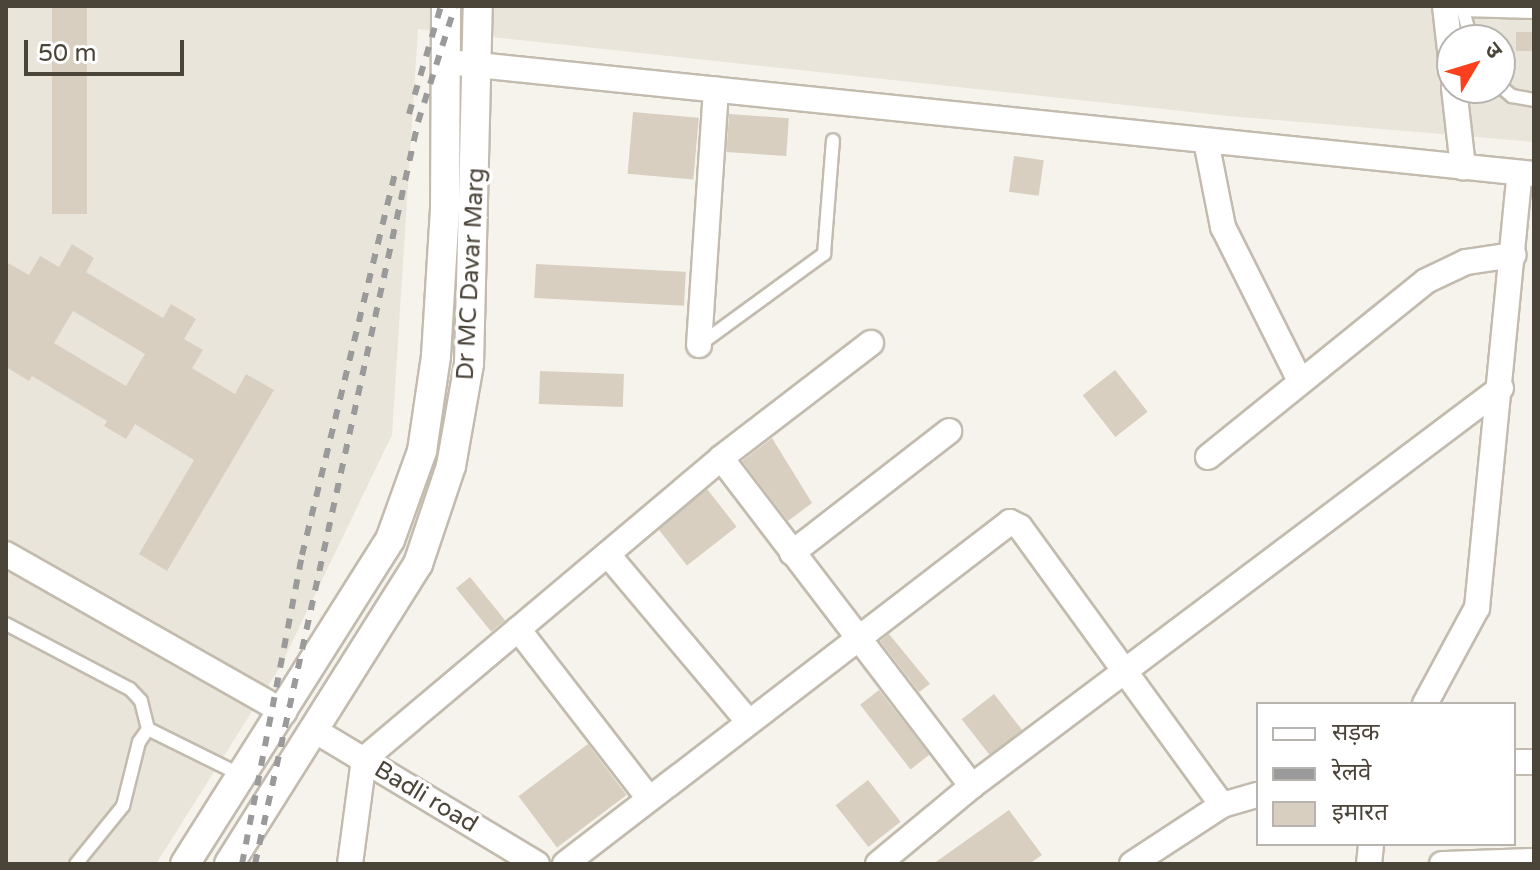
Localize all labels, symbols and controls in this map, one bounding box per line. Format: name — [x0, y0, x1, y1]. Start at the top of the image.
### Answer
scale bar — [28, 24, 188, 74]
north arrow — [1436, 24, 1516, 104]
text: उ — [1479, 37, 1508, 64]
text: 50 m — [38, 39, 96, 68]
street label: Dr MC Davar Marg — [451, 167, 491, 381]
legend — [1256, 702, 1516, 846]
text: सड़क — [1332, 718, 1380, 747]
street label: Badli road — [369, 755, 483, 839]
text: रेलवे — [1332, 758, 1371, 787]
text: इमारत — [1332, 798, 1388, 827]

